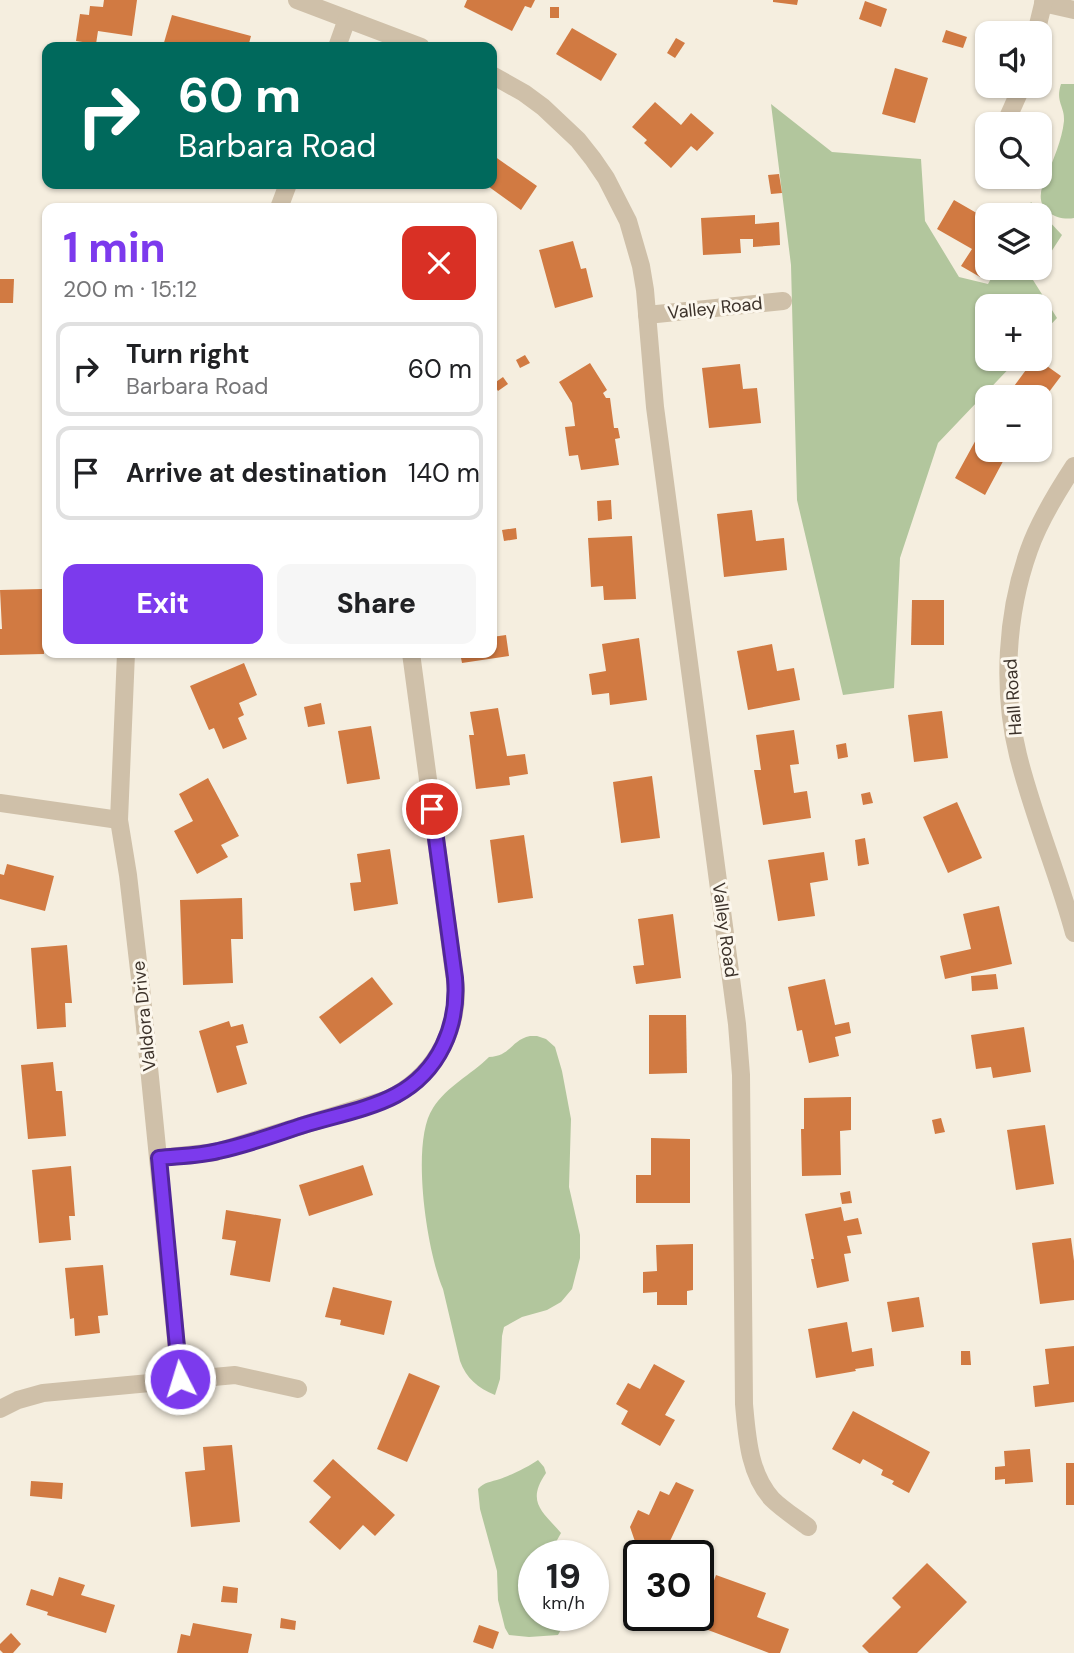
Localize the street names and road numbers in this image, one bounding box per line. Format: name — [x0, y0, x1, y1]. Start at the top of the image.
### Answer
street label: Valley Road — [666, 291, 764, 325]
street label: Hall Road — [998, 658, 1028, 736]
street label: Valley Road — [706, 881, 744, 979]
street label: Valdora Drive — [126, 960, 162, 1072]

